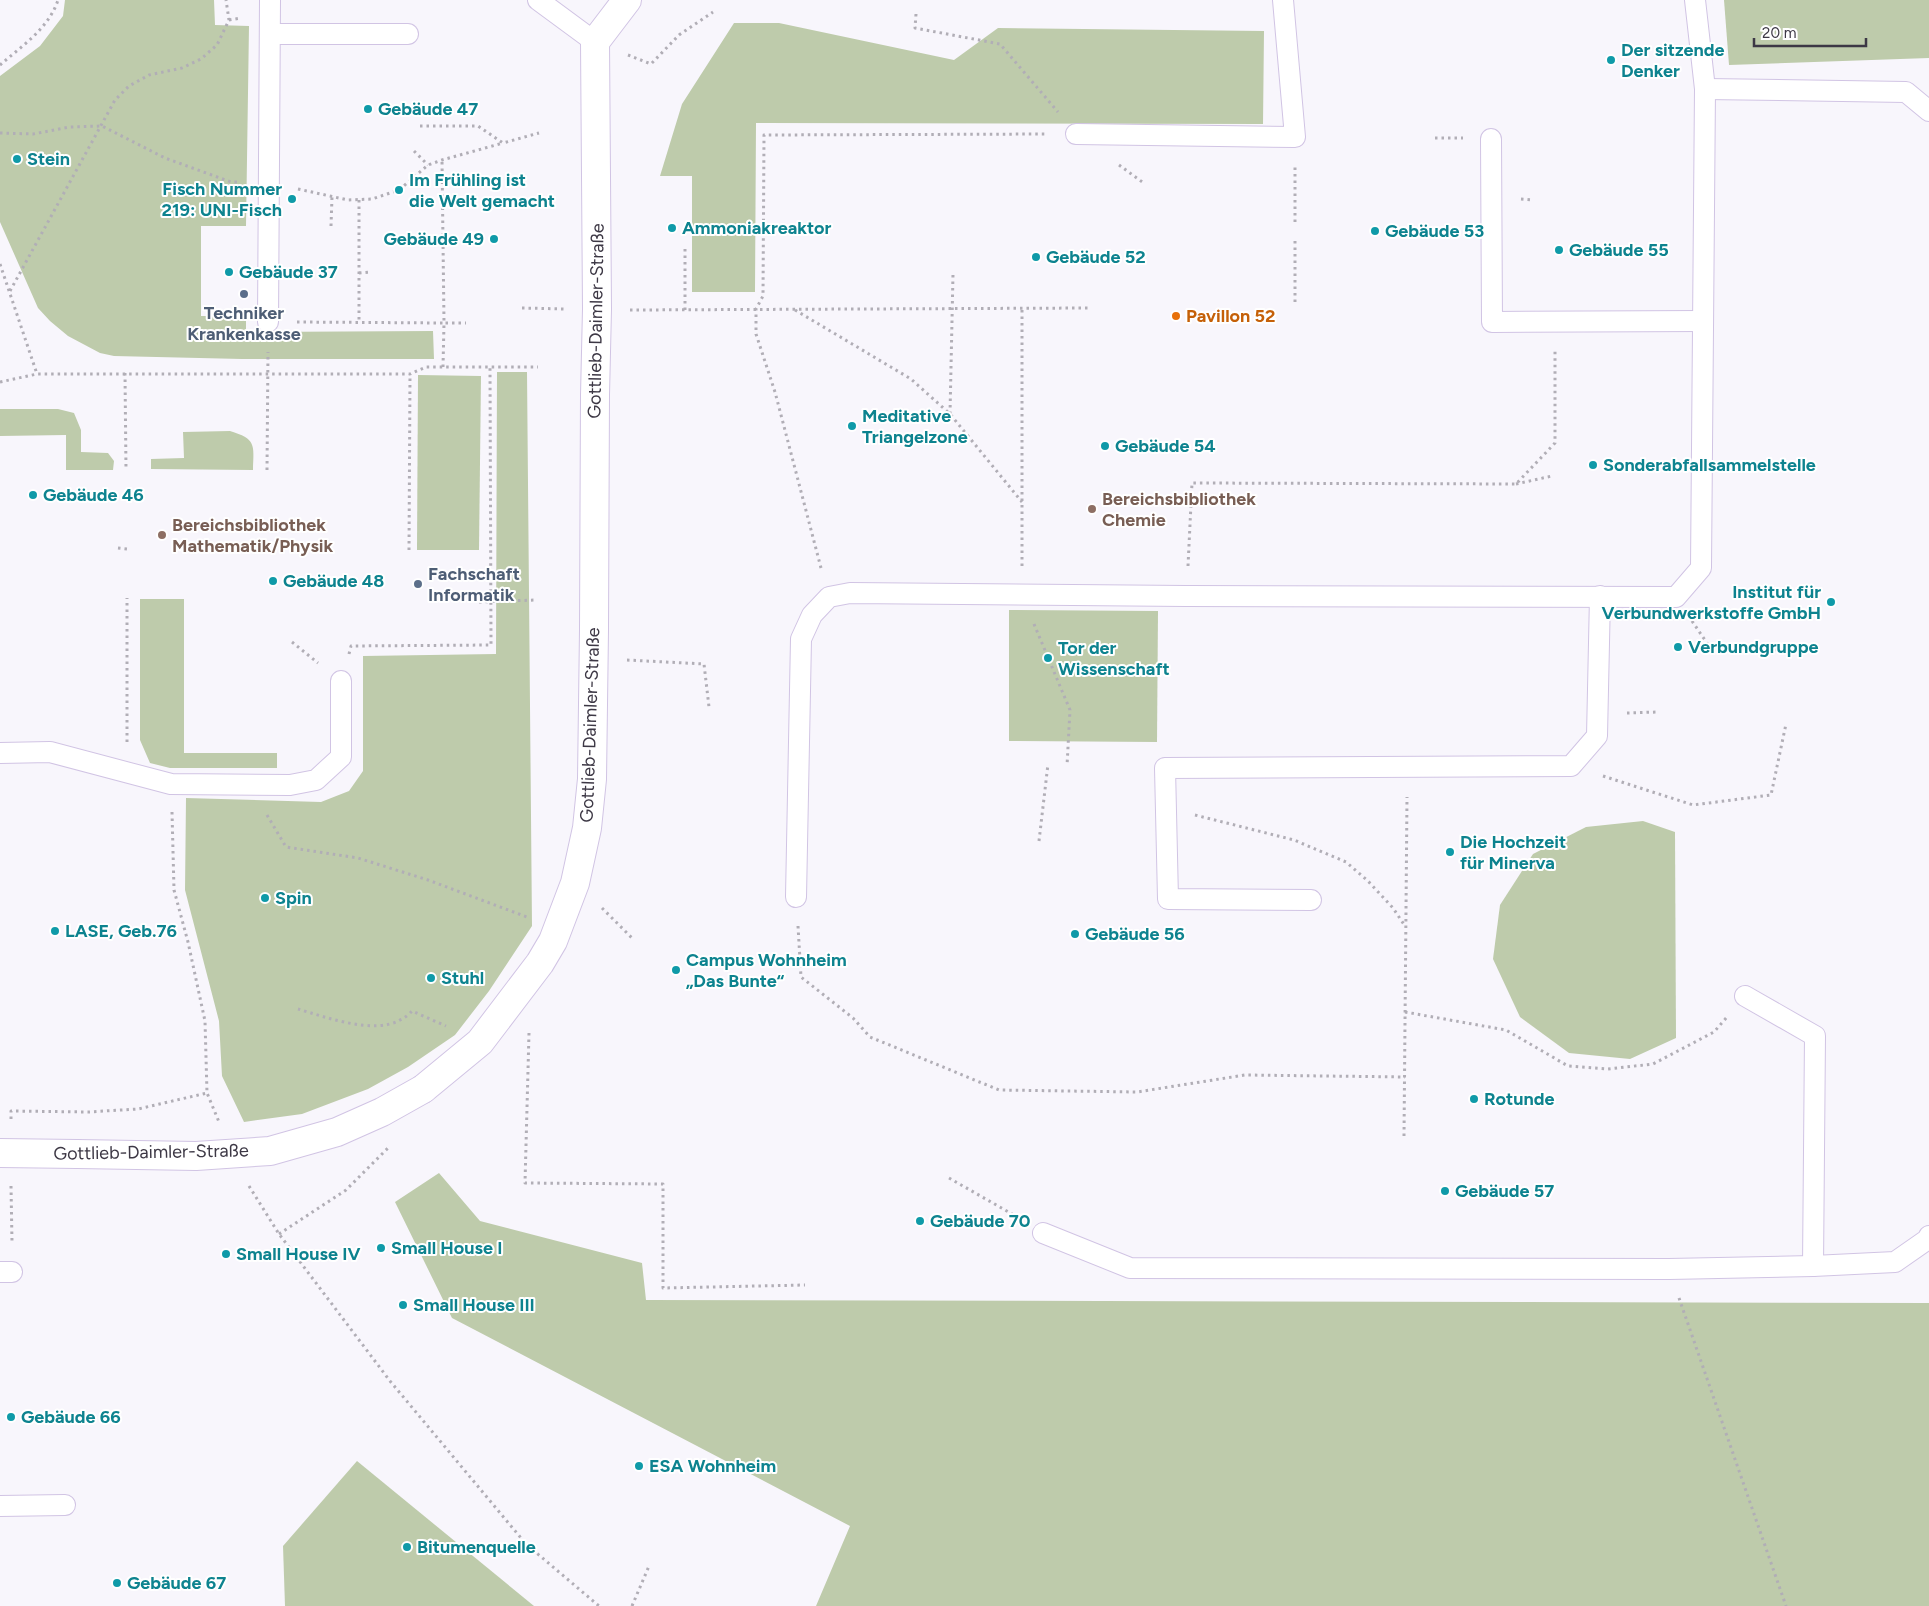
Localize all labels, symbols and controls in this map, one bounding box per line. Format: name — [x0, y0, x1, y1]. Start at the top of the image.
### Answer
scale bar — [1754, 15, 1866, 47]
text: 20 m — [1762, 24, 1796, 42]
place label: Der sitzende Denker — [1621, 39, 1725, 82]
marker: Der sitzende Denker — [1605, 54, 1617, 66]
place label: Gebäude 47 — [378, 98, 478, 120]
marker: Gebäude 47 — [362, 103, 374, 115]
place label: Stein — [27, 148, 70, 170]
marker: Stein — [11, 153, 23, 165]
place label: Im Frühling ist die Welt gemacht — [409, 169, 555, 212]
place label: Fisch Nummer 219: UNI-Fisch — [162, 178, 282, 221]
marker: Im Frühling ist die Welt gemacht — [393, 184, 405, 196]
marker: Fisch Nummer 219: UNI-Fisch — [286, 193, 298, 205]
place label: Ammoniakreaktor — [682, 217, 832, 239]
place label: Gebäude 53 — [1385, 220, 1484, 242]
marker: Ammoniakreaktor — [666, 222, 678, 234]
street label: Gottlieb-Daimler-Straße — [583, 223, 609, 419]
marker: Gebäude 53 — [1369, 225, 1381, 237]
place label: Gebäude 49 — [383, 228, 484, 250]
marker: Gebäude 49 — [488, 233, 500, 245]
place label: Gebäude 55 — [1569, 239, 1669, 261]
marker: Gebäude 55 — [1553, 244, 1565, 256]
place label: Gebäude 52 — [1046, 246, 1146, 268]
marker: Gebäude 52 — [1030, 251, 1042, 263]
place label: Gebäude 37 — [239, 261, 338, 283]
marker: Gebäude 37 — [223, 266, 235, 278]
marker: Techniker Krankenkasse — [238, 288, 250, 300]
place label: Techniker Krankenkasse — [187, 302, 301, 345]
place label: Pavillon 52 — [1186, 305, 1275, 327]
marker: Pavillon 52 — [1170, 310, 1182, 322]
place label: Meditative Triangelzone — [862, 405, 968, 448]
marker: Meditative Triangelzone — [846, 420, 858, 432]
place label: Gebäude 54 — [1115, 435, 1216, 457]
marker: Gebäude 54 — [1099, 440, 1111, 452]
place label: Sonderabfallsammelstelle — [1603, 454, 1816, 476]
marker: Sonderabfallsammelstelle — [1587, 459, 1599, 471]
place label: Gebäude 46 — [43, 484, 144, 506]
place label: Bereichsbibliothek Chemie — [1102, 488, 1256, 531]
marker: Gebäude 46 — [27, 489, 39, 501]
marker: Bereichsbibliothek Chemie — [1086, 503, 1098, 515]
place label: Bereichsbibliothek Mathematik/Physik — [172, 514, 334, 557]
marker: Bereichsbibliothek Mathematik/Physik — [156, 529, 168, 541]
place label: Fachschaft Informatik — [428, 563, 520, 606]
place label: Gebäude 48 — [283, 570, 384, 592]
marker: Gebäude 48 — [267, 575, 279, 587]
marker: Fachschaft Informatik — [412, 578, 424, 590]
place label: Institut für Verbundwerkstoffe GmbH — [1601, 581, 1821, 624]
marker: Institut für Verbundwerkstoffe GmbH — [1825, 596, 1837, 608]
street label: Gottlieb-Daimler-Straße — [576, 627, 604, 823]
place label: Verbundgruppe — [1688, 636, 1818, 658]
place label: Tor der Wissenschaft — [1058, 637, 1170, 680]
marker: Verbundgruppe — [1672, 641, 1684, 653]
marker: Tor der Wissenschaft — [1042, 652, 1054, 664]
place label: Die Hochzeit für Minerva — [1460, 831, 1566, 874]
marker: Die Hochzeit für Minerva — [1444, 846, 1456, 858]
place label: Spin — [275, 887, 312, 909]
marker: Spin — [259, 892, 271, 904]
place label: LASE, Geb.76 — [65, 920, 177, 942]
place label: Gebäude 56 — [1085, 923, 1185, 945]
marker: LASE, Geb.76 — [49, 925, 61, 937]
marker: Gebäude 56 — [1069, 928, 1081, 940]
place label: Campus Wohnheim „Das Bunte“ — [686, 949, 847, 992]
marker: Campus Wohnheim „Das Bunte“ — [670, 964, 682, 976]
place label: Stuhl — [441, 967, 484, 989]
marker: Stuhl — [425, 972, 437, 984]
place label: Rotunde — [1484, 1088, 1554, 1110]
marker: Rotunde — [1468, 1093, 1480, 1105]
street label: Gottlieb-Daimler-Straße — [53, 1139, 249, 1165]
place label: Gebäude 57 — [1455, 1180, 1554, 1202]
marker: Gebäude 57 — [1439, 1185, 1451, 1197]
place label: Gebäude 70 — [930, 1210, 1031, 1232]
marker: Gebäude 70 — [914, 1215, 926, 1227]
place label: Small House I — [391, 1237, 502, 1259]
marker: Small House I — [375, 1242, 387, 1254]
place label: Small House IV — [236, 1243, 360, 1265]
marker: Small House IV — [220, 1248, 232, 1260]
place label: Small House III — [413, 1294, 535, 1316]
marker: Small House III — [397, 1299, 409, 1311]
place label: Gebäude 66 — [21, 1406, 121, 1428]
marker: Gebäude 66 — [5, 1411, 17, 1423]
place label: ESA Wohnheim — [649, 1455, 776, 1477]
marker: ESA Wohnheim — [633, 1460, 645, 1472]
place label: Bitumenquelle — [417, 1536, 536, 1558]
marker: Bitumenquelle — [401, 1541, 413, 1553]
place label: Gebäude 67 — [127, 1572, 226, 1594]
marker: Gebäude 67 — [111, 1577, 123, 1589]

